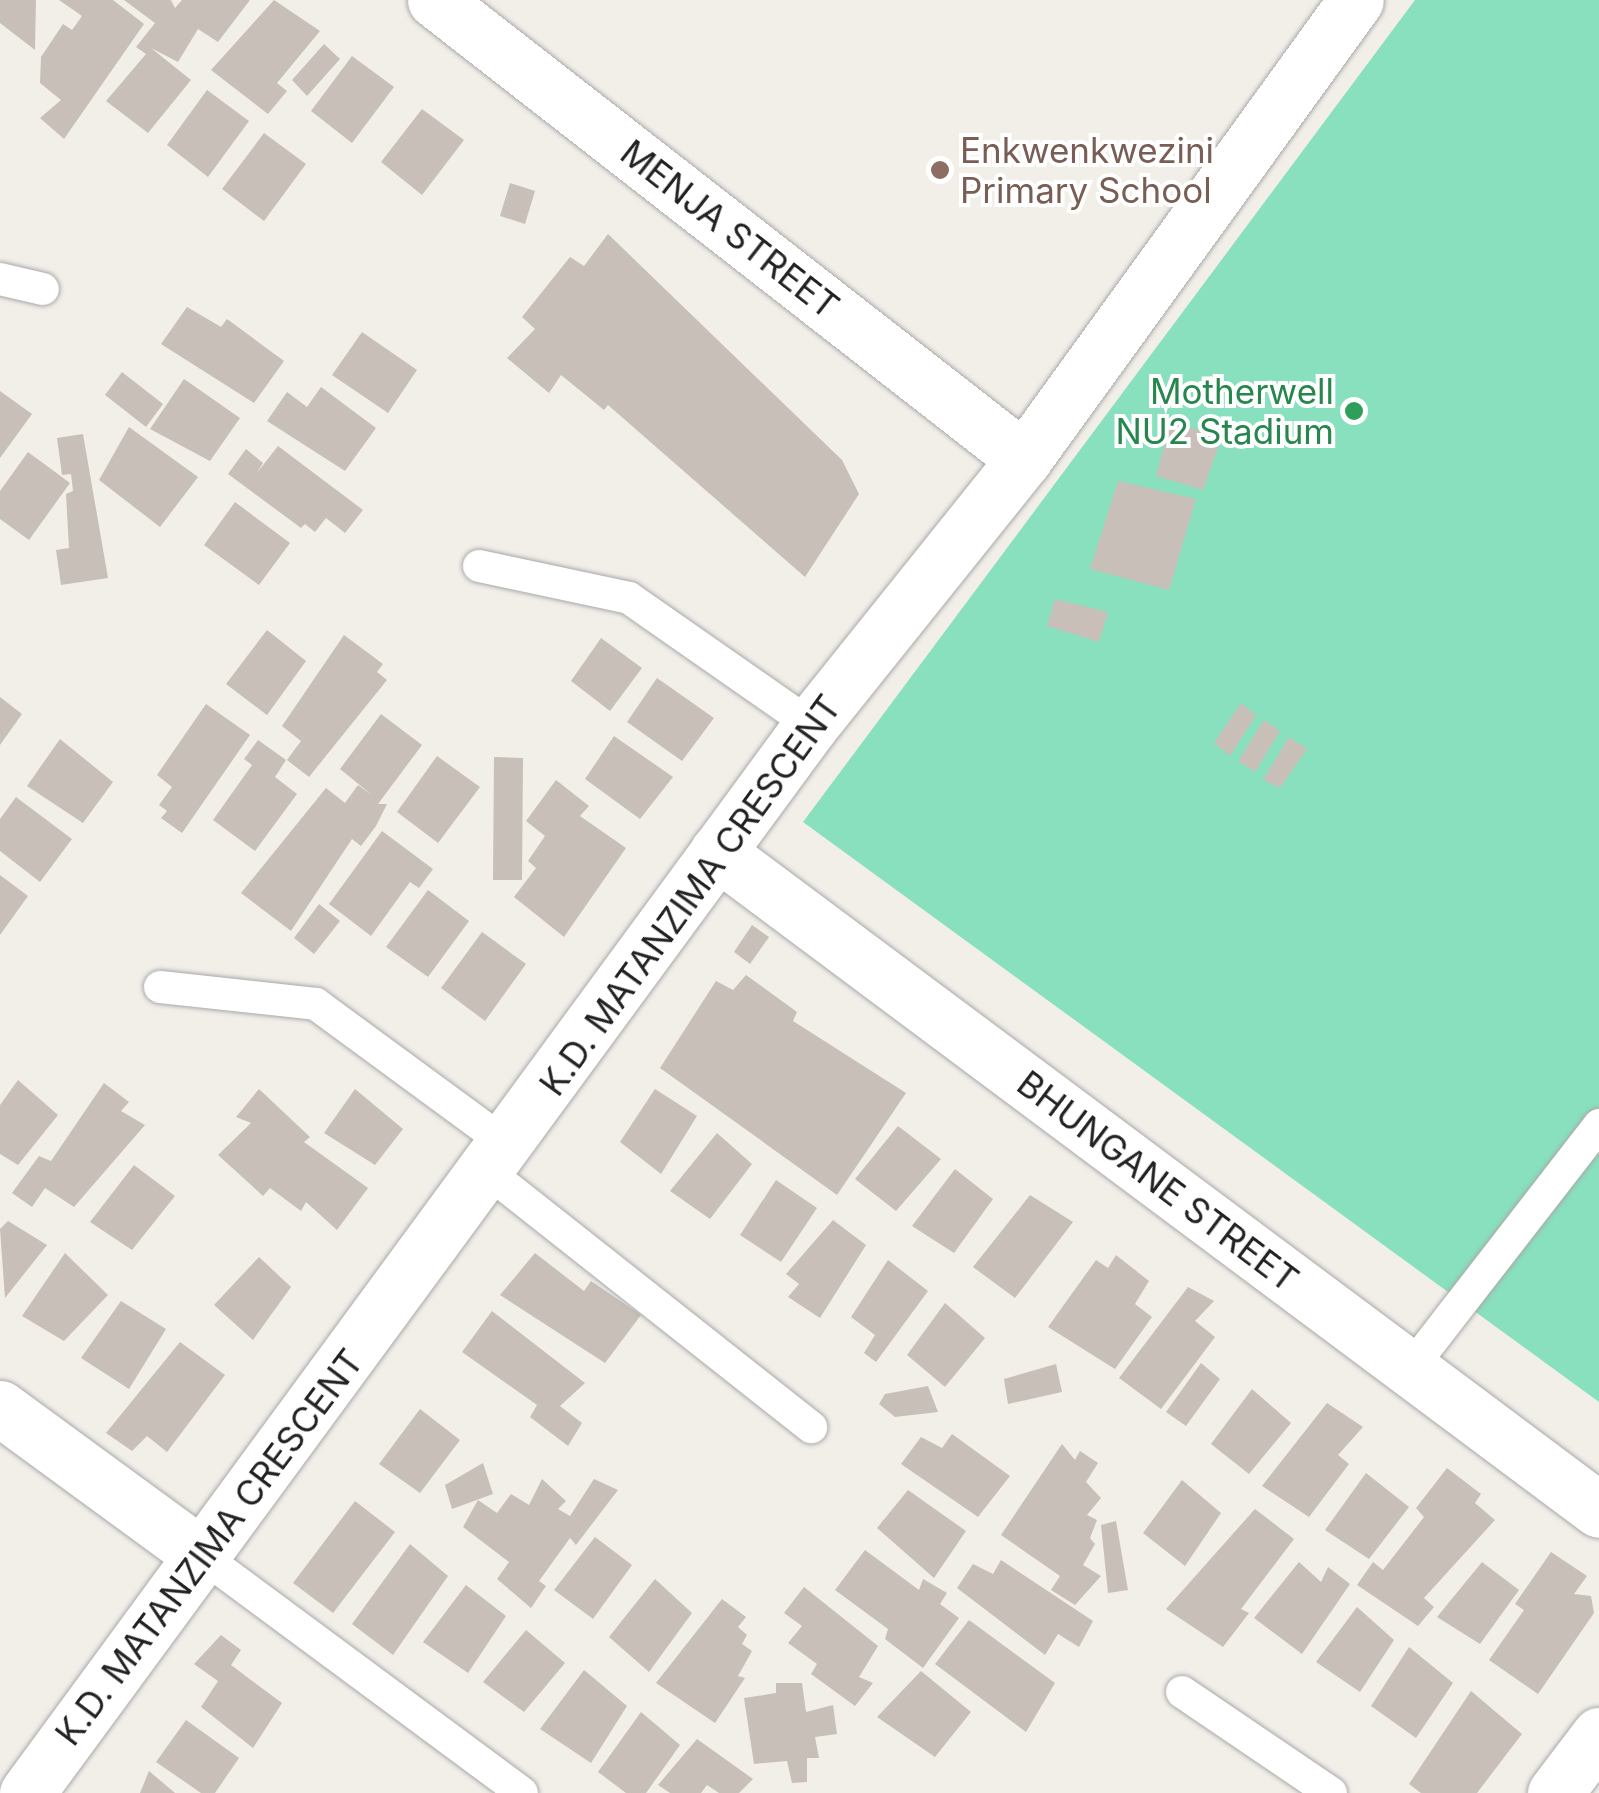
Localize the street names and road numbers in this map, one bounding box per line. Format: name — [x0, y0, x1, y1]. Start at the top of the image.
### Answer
street label: MENJA STREET — [613, 131, 847, 327]
street label: K.D. MATANZIMA CRESCENT — [531, 687, 849, 1103]
street label: BHUNGANE STREET — [1009, 1062, 1307, 1300]
street label: K.D. MATANZIMA CRESCENT — [46, 1341, 372, 1753]

